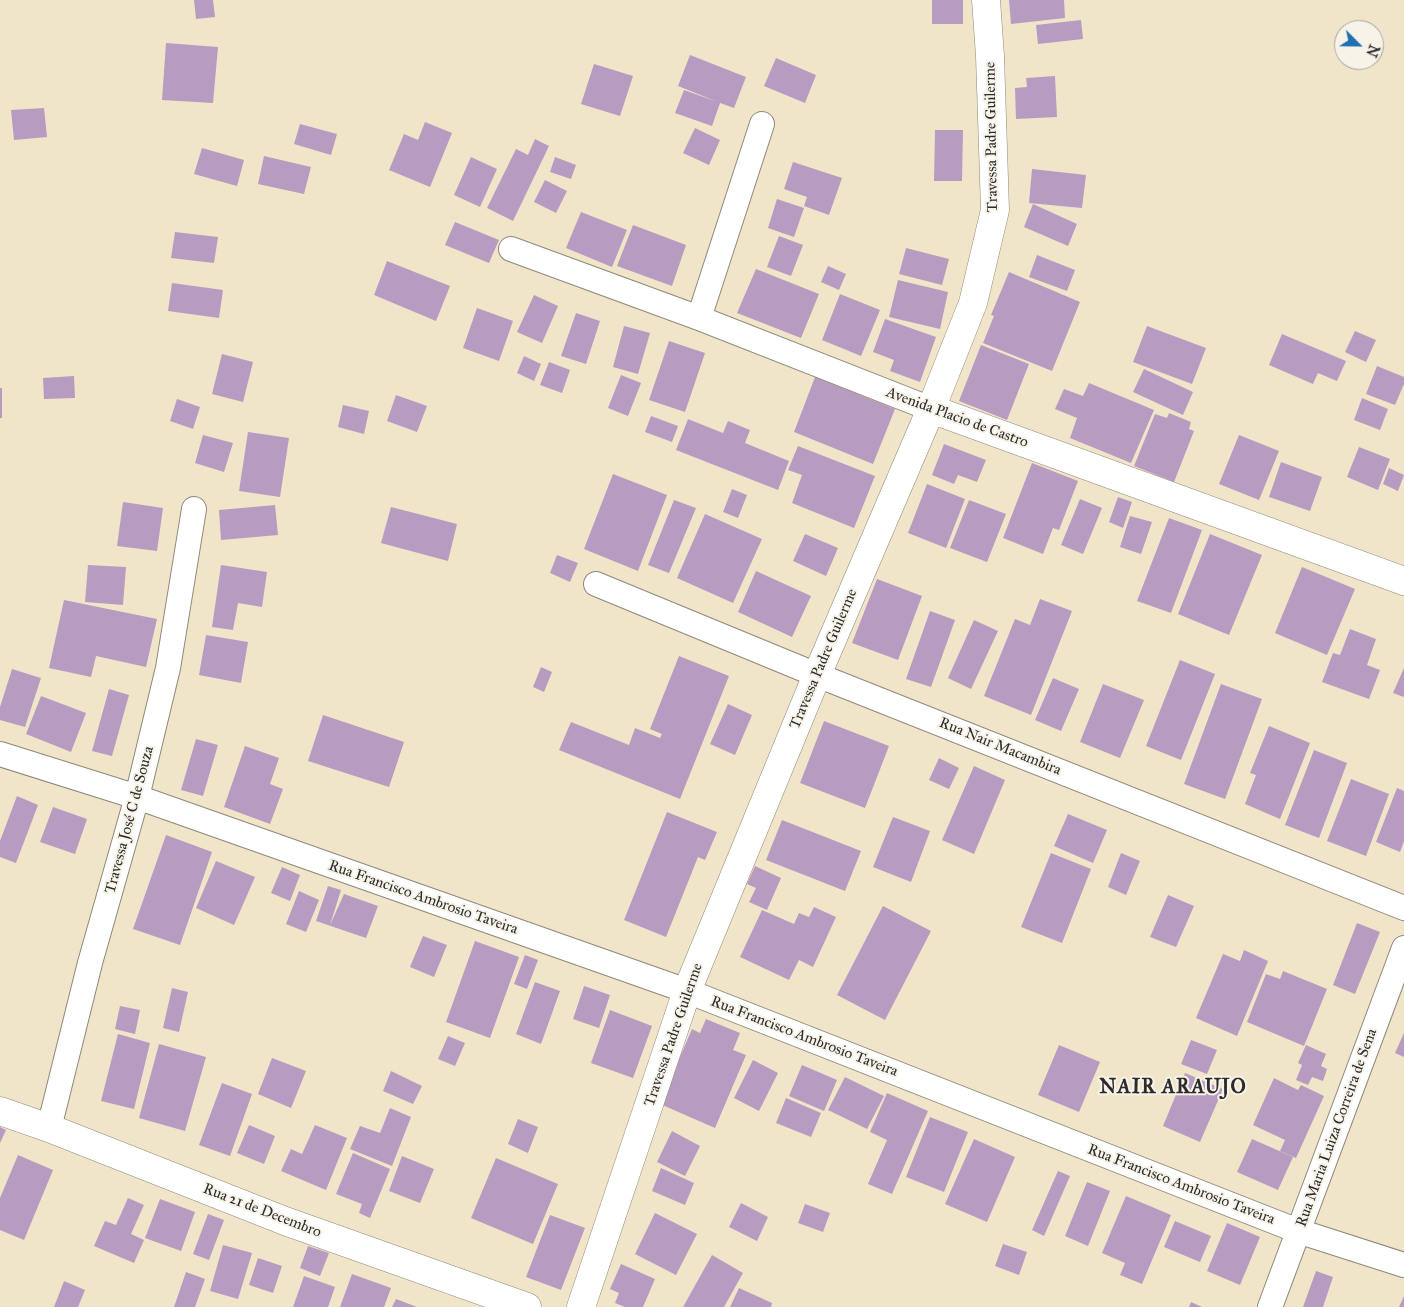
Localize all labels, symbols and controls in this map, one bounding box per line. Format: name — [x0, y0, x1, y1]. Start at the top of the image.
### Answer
north arrow — [1334, 20, 1384, 70]
text: N — [1362, 42, 1382, 59]
street label: Travessa Padre Guilerme — [982, 62, 1002, 212]
street label: Avenida Placio de Castro — [884, 384, 1030, 452]
street label: Travessa Padre Guilerme — [786, 586, 862, 732]
street label: Rua Nair Macambira — [936, 714, 1064, 780]
street label: Travessa José C de Souza — [102, 744, 158, 896]
street label: Rua Francisco Ambrosio Taveira — [326, 857, 520, 939]
street label: Travessa Padre Guilerme — [641, 961, 707, 1109]
street label: Rua Francisco Ambrosio Taveira — [708, 993, 900, 1081]
street label: Rua Maria Luiza Correira de Sena — [1293, 1026, 1381, 1230]
district label: NAIR ARAUJO — [1098, 1076, 1248, 1100]
street label: Rua Francisco Ambrosio Taveira — [1085, 1141, 1277, 1229]
street label: Rua 21 de Decembro — [200, 1180, 324, 1242]

